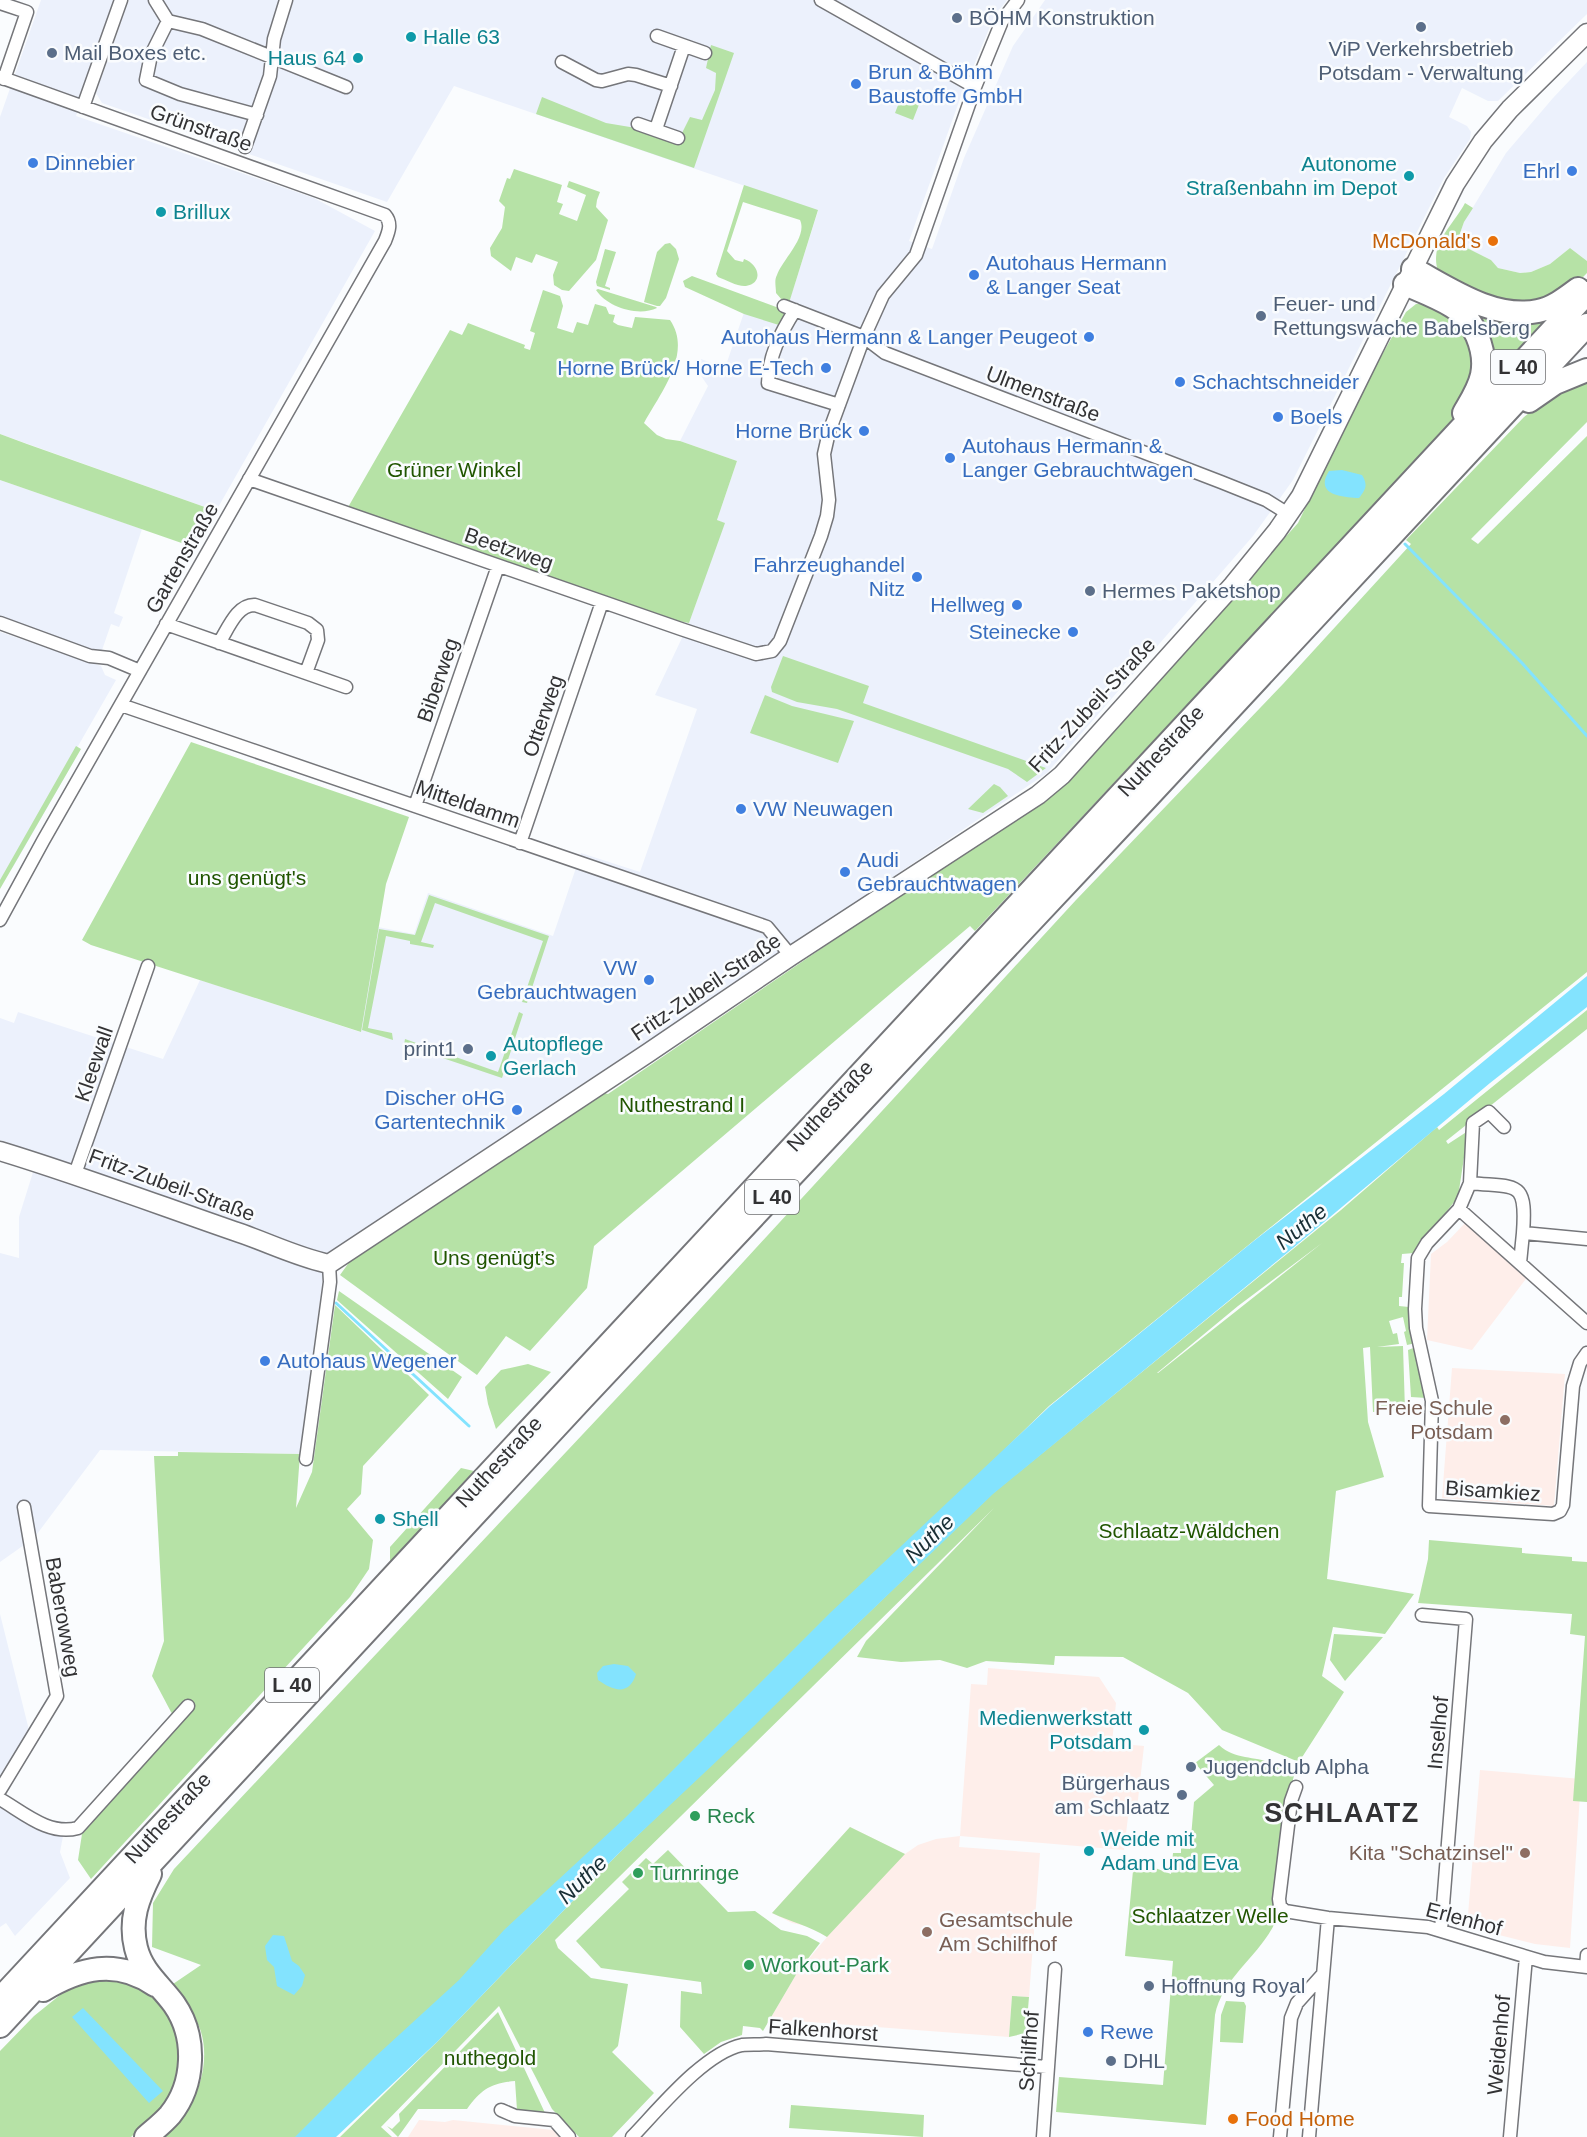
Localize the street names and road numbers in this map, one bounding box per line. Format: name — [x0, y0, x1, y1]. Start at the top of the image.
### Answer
street label: Grünstraße — [147, 99, 255, 156]
road number: L 40 — [1491, 350, 1545, 384]
street label: Ulmenstraße — [983, 361, 1103, 426]
street label: Gartenstraße — [141, 498, 222, 617]
street label: Beetzweg — [462, 523, 557, 574]
street label: Fritz-Zubeil-Straße — [1024, 633, 1160, 777]
street label: Biberweg — [412, 635, 463, 725]
street label: Otterweg — [518, 672, 567, 760]
street label: Nuthestraße — [1113, 701, 1208, 801]
street label: Mitteldamm — [413, 775, 523, 832]
street label: Fritz-Zubeil-Straße — [627, 928, 785, 1045]
street label: Kleewall — [70, 1023, 117, 1105]
street label: Nuthestraße — [782, 1056, 877, 1156]
street label: Fritz-Zubeil-Straße — [86, 1144, 258, 1225]
road number: L 40 — [745, 1180, 799, 1214]
street label: Nuthestraße — [451, 1412, 546, 1512]
street label: Bisamkiez — [1444, 1476, 1542, 1505]
street label: Baberowweg — [42, 1555, 85, 1679]
road number: L 40 — [265, 1668, 319, 1702]
street label: Inselhof — [1423, 1695, 1452, 1771]
street label: Nuthestraße — [120, 1768, 215, 1868]
street label: Erlenhof — [1423, 1897, 1505, 1940]
street label: Weidenhof — [1483, 1994, 1514, 2096]
street label: Schilfhof — [1014, 2010, 1043, 2092]
street label: Falkenhorst — [768, 2014, 879, 2045]

